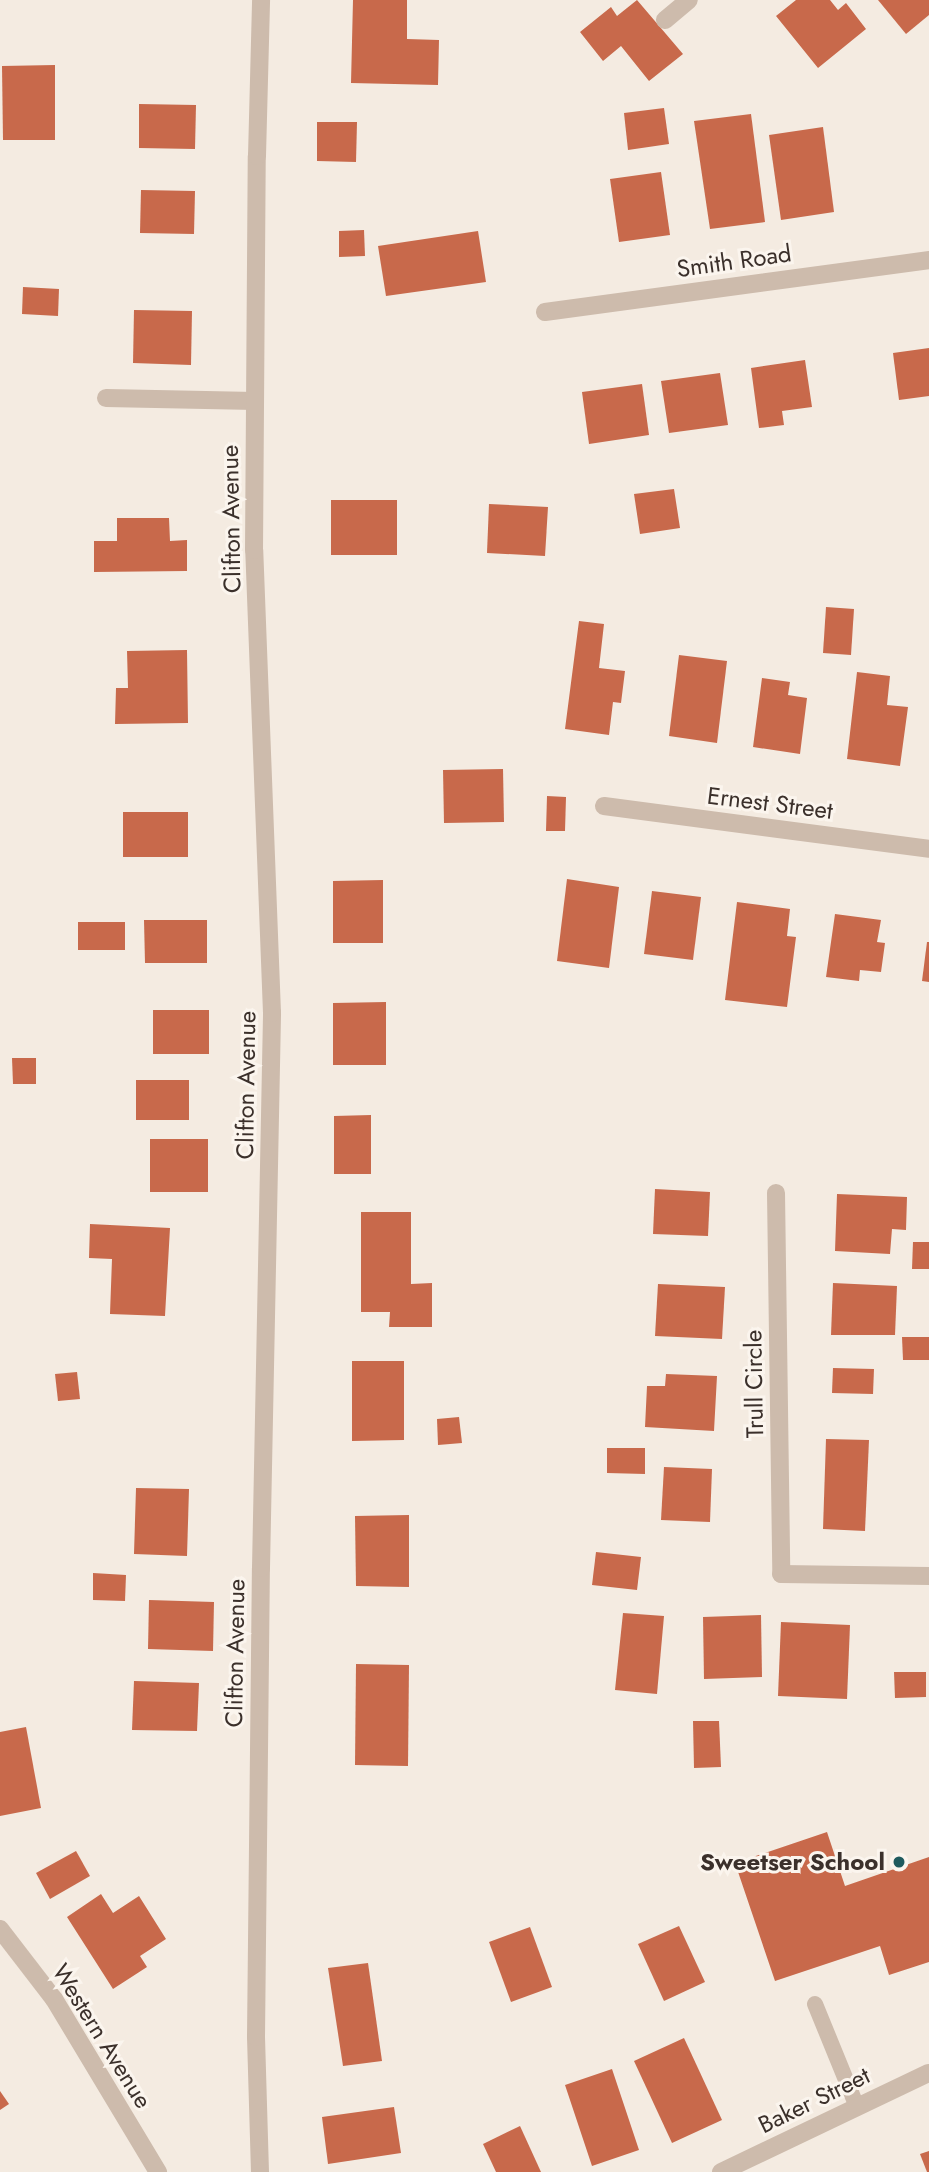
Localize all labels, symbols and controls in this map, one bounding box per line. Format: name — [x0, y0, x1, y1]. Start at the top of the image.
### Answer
street label: Smith Road — [675, 239, 793, 283]
street label: Clifton Avenue — [215, 445, 247, 593]
street label: Ernest Street — [706, 781, 834, 825]
street label: Clifton Avenue — [230, 1011, 262, 1159]
street label: Trull Circle — [739, 1330, 769, 1438]
street label: Clifton Avenue — [219, 1579, 251, 1727]
place label: Sweetser School — [700, 1848, 885, 1876]
marker: Sweetser School — [891, 1854, 907, 1870]
street label: Western Avenue — [46, 1958, 158, 2114]
street label: Baker Street — [754, 2061, 874, 2139]

